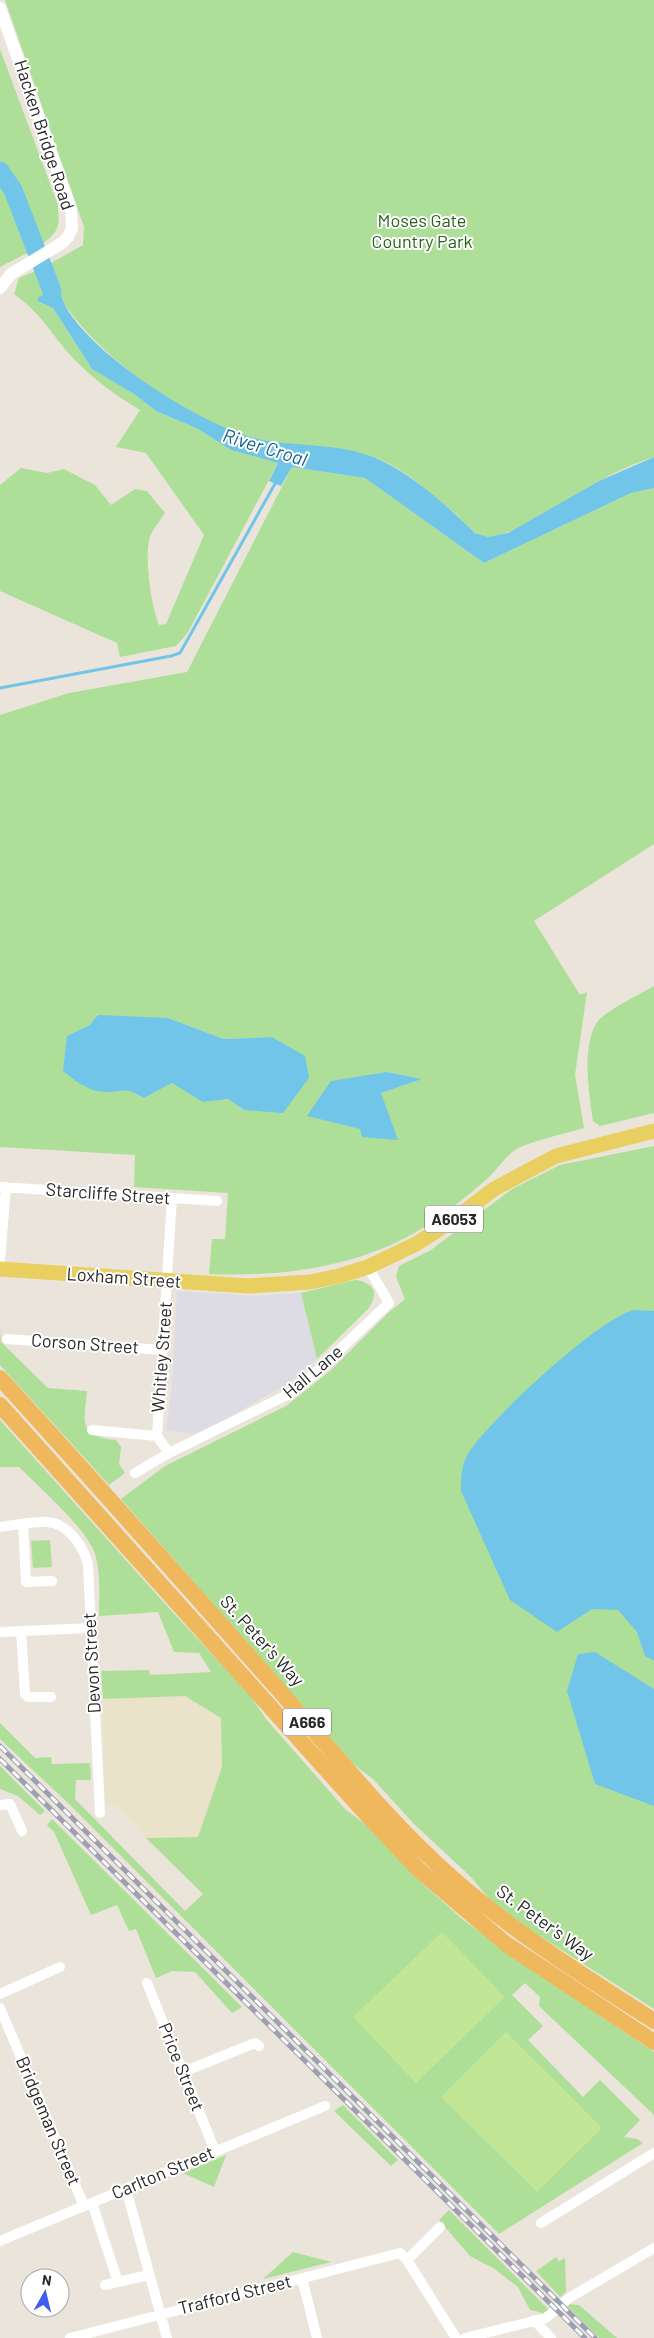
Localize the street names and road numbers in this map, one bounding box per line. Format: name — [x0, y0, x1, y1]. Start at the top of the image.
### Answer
street label: Hacken Bridge Road — [10, 57, 80, 213]
street label: Starcliffe Street — [45, 1178, 171, 1208]
road number: A6053 — [425, 1206, 483, 1232]
street label: Loxham Street — [66, 1262, 182, 1292]
street label: Whitley Street — [146, 1301, 176, 1413]
street label: Corson Street — [30, 1328, 140, 1358]
street label: Hall Lane — [278, 1340, 347, 1403]
street label: St. Peter's Way — [216, 1590, 309, 1690]
street label: Devon Street — [77, 1612, 105, 1714]
road number: A666 — [283, 1708, 331, 1735]
street label: St. Peter's Way — [493, 1880, 599, 1965]
street label: Price Street — [154, 2019, 210, 2114]
street label: Bridgeman Street — [12, 2053, 86, 2188]
street label: Carlton Street — [108, 2141, 217, 2204]
street label: Trafford Street — [176, 2269, 294, 2319]

